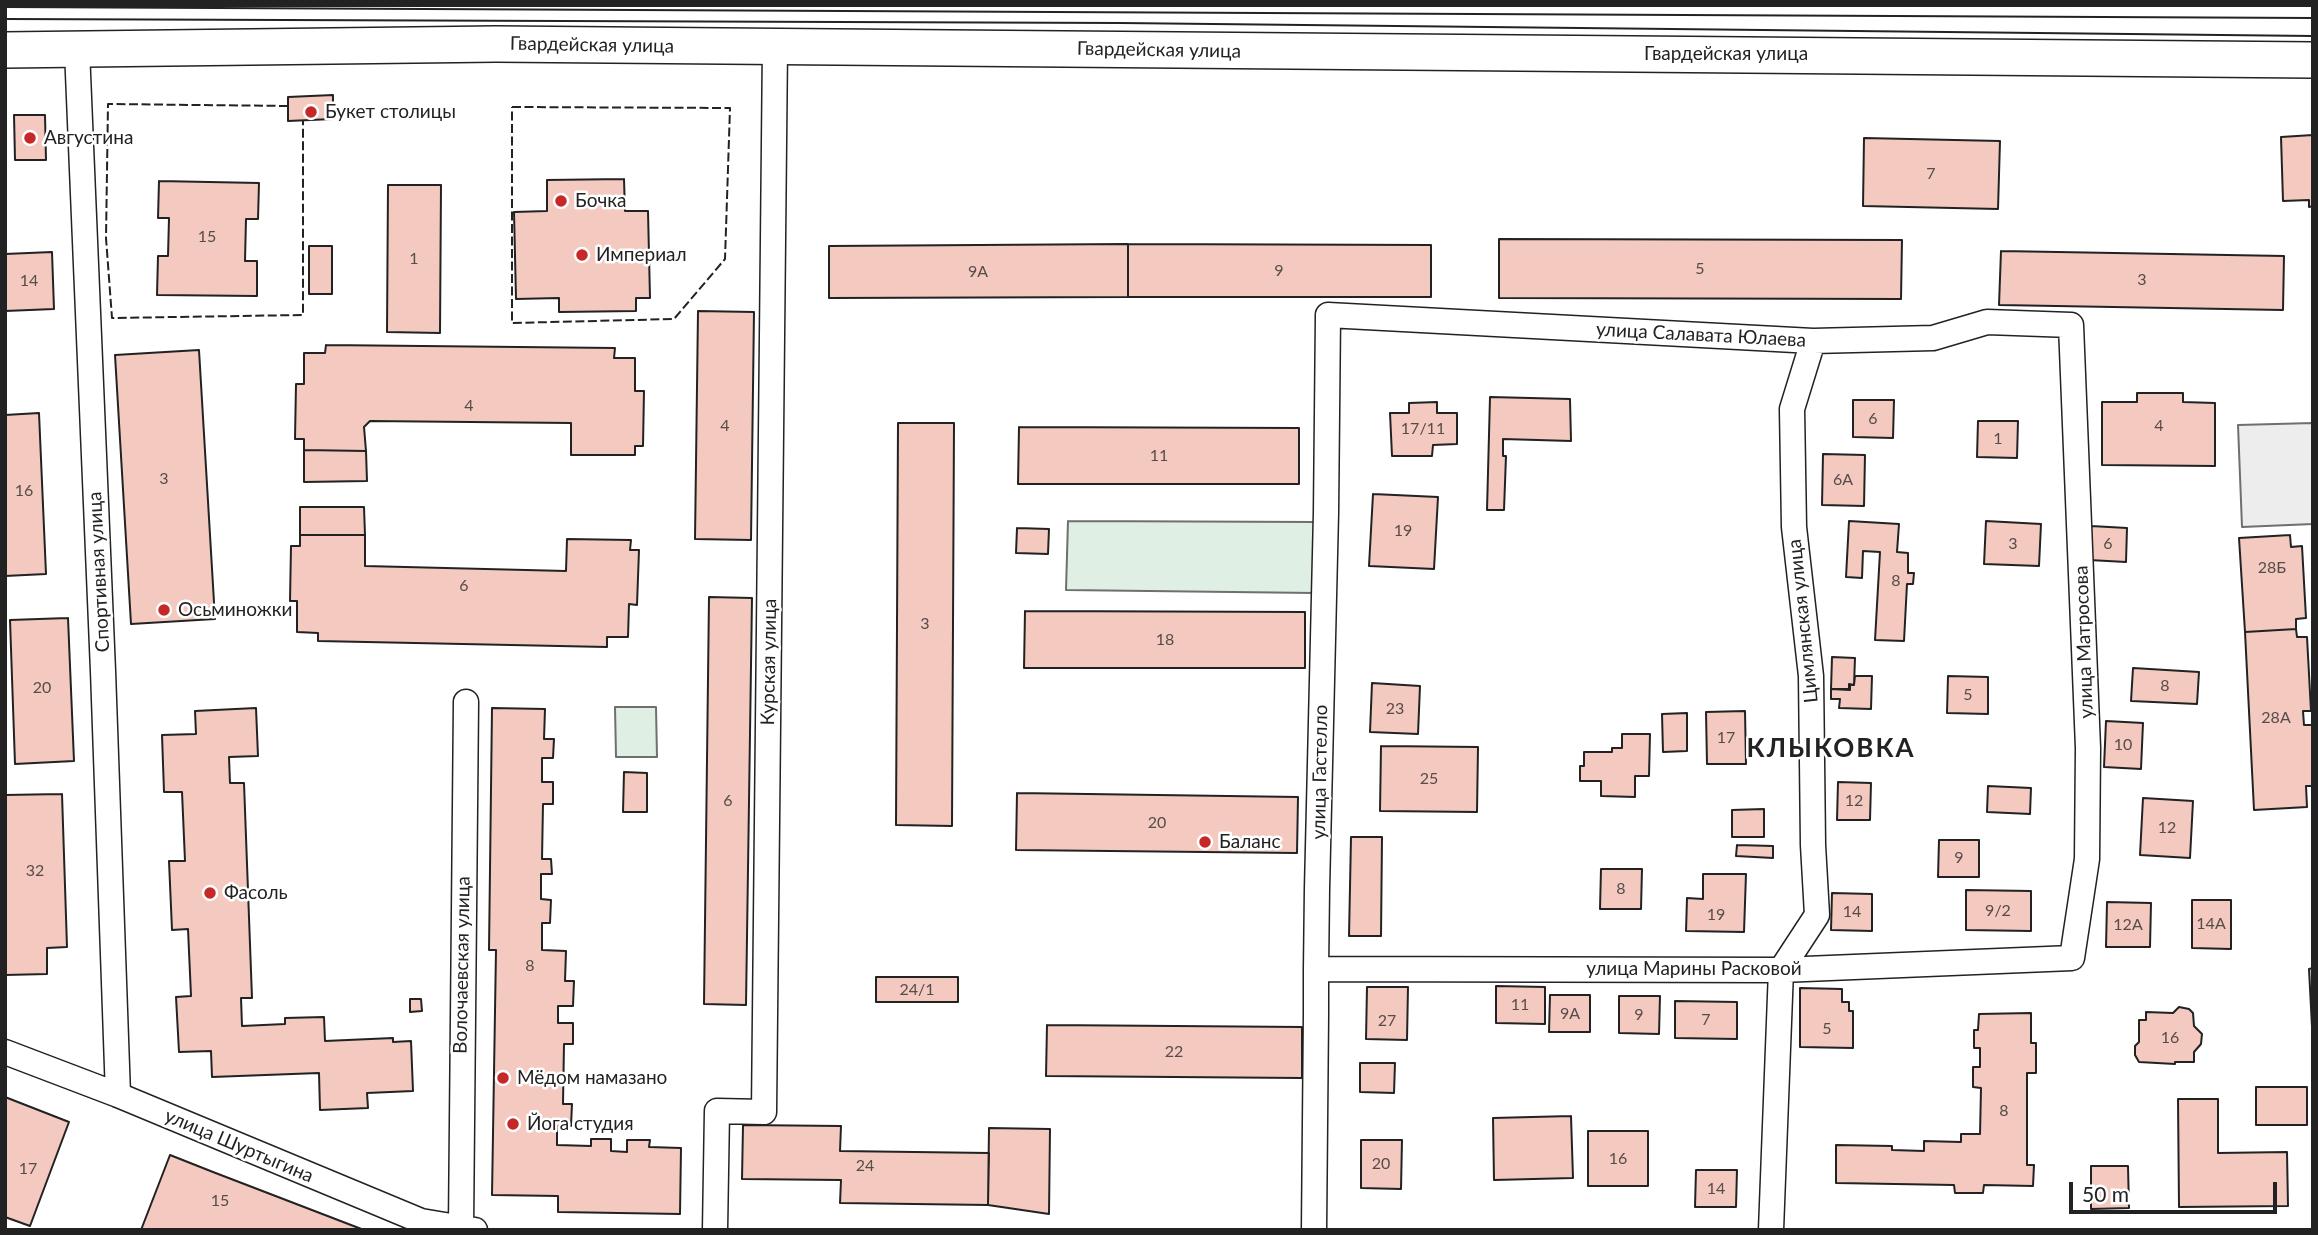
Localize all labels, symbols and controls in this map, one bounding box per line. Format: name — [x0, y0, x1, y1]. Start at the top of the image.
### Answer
street label: Гвардейская улица — [510, 32, 674, 58]
street label: Гвардейская улица — [1077, 37, 1241, 63]
street label: Гвардейская улица — [1644, 43, 1808, 65]
place label: Букет столицы — [325, 101, 456, 123]
marker: Букет столицы — [303, 104, 319, 120]
place label: Августина — [44, 127, 133, 149]
marker: Августина — [22, 130, 38, 146]
house number: 7 — [1926, 164, 1936, 184]
place label: Бочка — [575, 190, 627, 212]
marker: Бочка — [553, 193, 569, 209]
house number: 15 — [198, 227, 216, 247]
place label: Империал — [596, 244, 687, 266]
marker: Империал — [574, 247, 590, 263]
house number: 1 — [409, 249, 419, 269]
house number: 5 — [1695, 259, 1705, 279]
house number: 9 — [1274, 261, 1284, 281]
house number: 9А — [968, 262, 988, 282]
house number: 3 — [2137, 270, 2147, 290]
house number: 14 — [20, 271, 38, 291]
street label: улица Салавата Юлаева — [1595, 318, 1807, 352]
house number: 4 — [464, 396, 474, 416]
house number: 6 — [1868, 409, 1878, 429]
house number: 4 — [720, 416, 730, 436]
house number: 4 — [2154, 416, 2164, 436]
house number: 17/11 — [1401, 419, 1445, 439]
house number: 1 — [1993, 429, 2003, 449]
house number: 11 — [1150, 446, 1168, 466]
house number: 3 — [159, 469, 169, 489]
house number: 6А — [1833, 470, 1853, 490]
house number: 16 — [15, 481, 33, 501]
street label: Спортивная улица — [83, 491, 115, 653]
house number: 19 — [1394, 521, 1412, 541]
house number: 3 — [2008, 534, 2018, 554]
house number: 6 — [2103, 534, 2113, 554]
street label: Цимлянская улица — [1783, 538, 1823, 704]
house number: 28Б — [2258, 558, 2286, 578]
street label: улица Матросова — [2070, 565, 2098, 719]
house number: 8 — [1891, 571, 1901, 591]
house number: 6 — [459, 576, 469, 596]
street label: Курская улица — [756, 598, 782, 726]
place label: Осьминожки — [178, 599, 292, 621]
marker: Осьминожки — [156, 602, 172, 618]
house number: 3 — [920, 614, 930, 634]
house number: 18 — [1156, 630, 1174, 650]
house number: 8 — [2160, 676, 2170, 696]
house number: 20 — [33, 678, 51, 698]
house number: 5 — [1963, 685, 1973, 705]
house number: 23 — [1386, 699, 1404, 719]
street label: улица Гастелло — [1307, 704, 1333, 840]
house number: 28А — [2261, 708, 2291, 728]
house number: 17 — [1717, 728, 1735, 748]
district label: КЛЫКОВКА — [1747, 733, 1915, 765]
house number: 10 — [2114, 735, 2132, 755]
house number: 25 — [1420, 769, 1438, 789]
house number: 6 — [723, 791, 733, 811]
house number: 12 — [1845, 791, 1863, 811]
house number: 20 — [1148, 813, 1166, 833]
house number: 12 — [2158, 818, 2176, 838]
place label: Баланс — [1219, 831, 1280, 853]
marker: Баланс — [1197, 834, 1213, 850]
house number: 9 — [1954, 848, 1964, 868]
house number: 32 — [26, 861, 44, 881]
street label: Волочаевская улица — [449, 876, 475, 1054]
house number: 8 — [1616, 879, 1626, 899]
place label: Фасоль — [224, 882, 288, 904]
marker: Фасоль — [202, 885, 218, 901]
house number: 9/2 — [1985, 901, 2011, 921]
house number: 14 — [1843, 902, 1861, 922]
house number: 19 — [1707, 905, 1725, 925]
house number: 14А — [2196, 914, 2226, 934]
house number: 12А — [2113, 915, 2143, 935]
house number: 8 — [525, 956, 535, 976]
street label: улица Марины Расковой — [1586, 958, 1802, 980]
house number: 24/1 — [899, 980, 935, 1000]
house number: 11 — [1511, 995, 1529, 1015]
house number: 9А — [1560, 1004, 1580, 1024]
house number: 9 — [1634, 1005, 1644, 1025]
house number: 7 — [1701, 1010, 1711, 1030]
house number: 27 — [1378, 1011, 1396, 1031]
house number: 5 — [1822, 1019, 1832, 1039]
house number: 16 — [2161, 1028, 2179, 1048]
house number: 22 — [1165, 1042, 1183, 1062]
place label: Мёдом намазано — [517, 1067, 667, 1089]
marker: Мёдом намазано — [495, 1070, 511, 1086]
house number: 8 — [1999, 1101, 2009, 1121]
street label: улица Шуртыгина — [161, 1104, 317, 1188]
place label: Йога студия — [527, 1113, 634, 1135]
marker: Йога студия — [505, 1116, 521, 1132]
house number: 16 — [1609, 1149, 1627, 1169]
house number: 20 — [1372, 1154, 1390, 1174]
house number: 24 — [856, 1156, 874, 1176]
house number: 17 — [19, 1159, 37, 1179]
scale bar — [2073, 1168, 2281, 1212]
house number: 14 — [1707, 1179, 1725, 1199]
text: 50 m — [2082, 1181, 2129, 1206]
house number: 15 — [211, 1191, 229, 1211]

